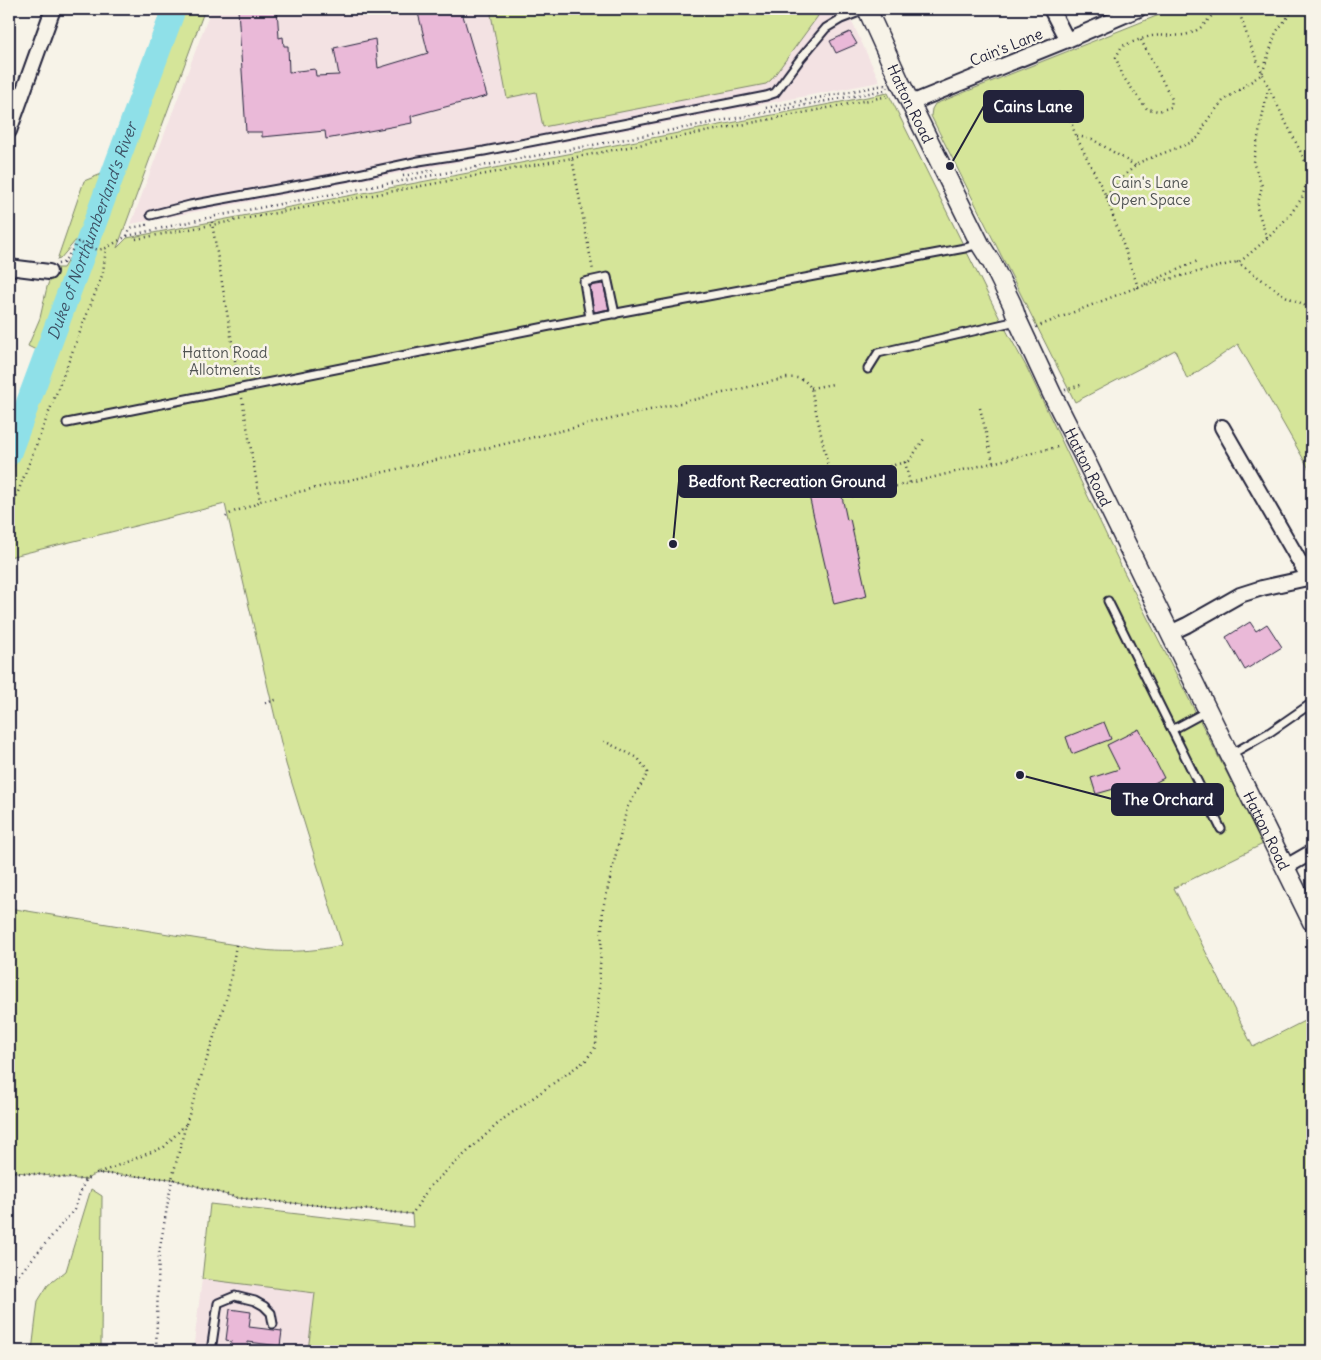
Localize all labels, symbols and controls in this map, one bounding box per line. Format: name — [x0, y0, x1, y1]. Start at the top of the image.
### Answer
street label: Cain's Lane — [967, 24, 1045, 70]
street label: Hatton Road — [884, 61, 938, 146]
callout: Cains Lane — [984, 91, 1083, 122]
text: Cains Lane — [993, 96, 1073, 116]
water label: Duke of Northumberland's River — [42, 117, 142, 342]
park label: Cain's Lane Open Space — [1109, 173, 1191, 209]
park label: Hatton Road Allotments — [182, 343, 268, 379]
street label: Hatton Road — [1061, 424, 1116, 509]
callout: Bedfont Recreation Ground — [679, 466, 896, 497]
text: Bedfont Recreation Ground — [688, 471, 886, 491]
callout: The Orchard — [1112, 784, 1223, 815]
street label: Hatton Road — [1240, 788, 1294, 873]
text: The Orchard — [1122, 789, 1214, 809]

